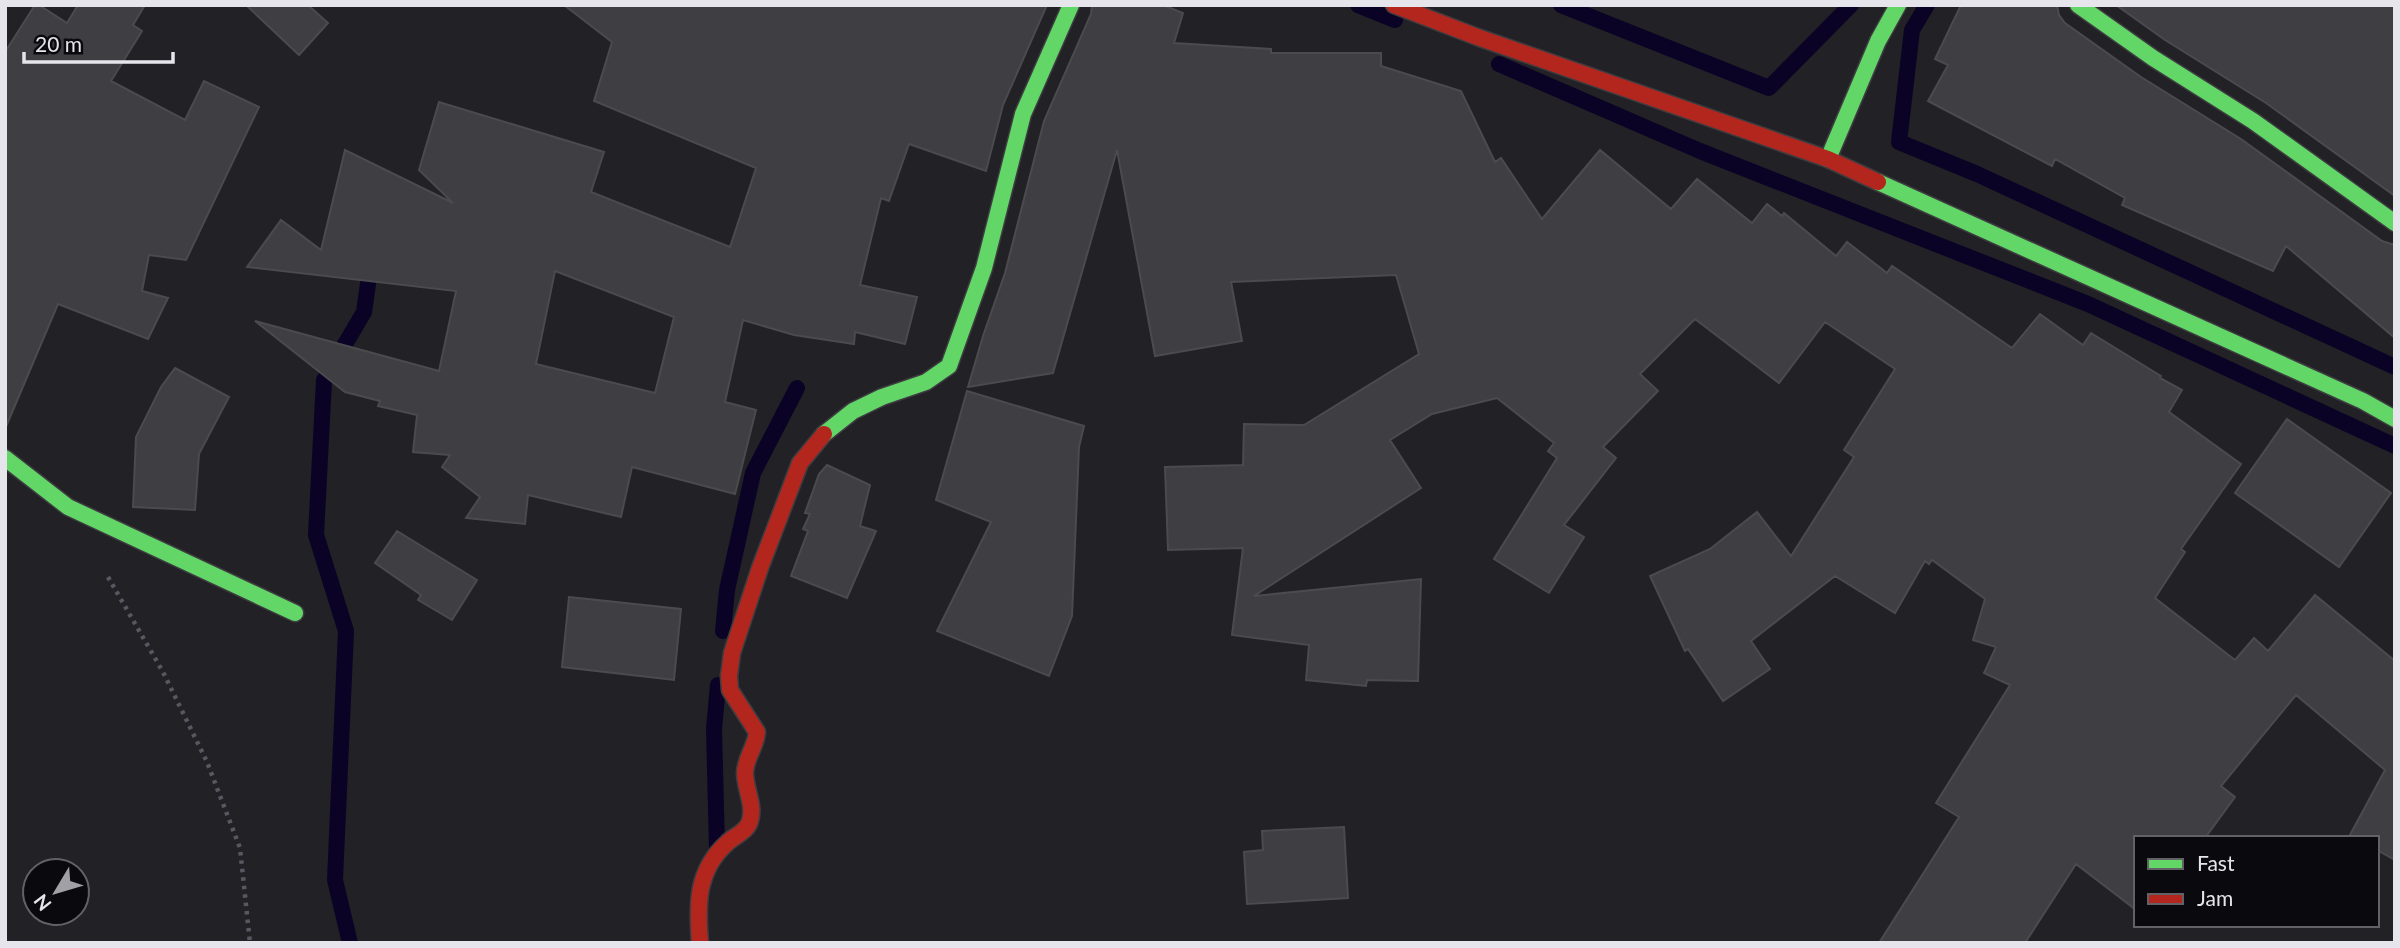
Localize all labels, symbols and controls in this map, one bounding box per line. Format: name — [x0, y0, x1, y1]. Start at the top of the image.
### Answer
scale bar — [24, 21, 173, 65]
text: 20 m — [35, 31, 82, 56]
legend — [2134, 836, 2379, 927]
text: Fast — [2197, 850, 2235, 875]
north arrow — [21, 857, 91, 927]
text: Jam — [2197, 885, 2233, 910]
text: N — [29, 890, 56, 916]

